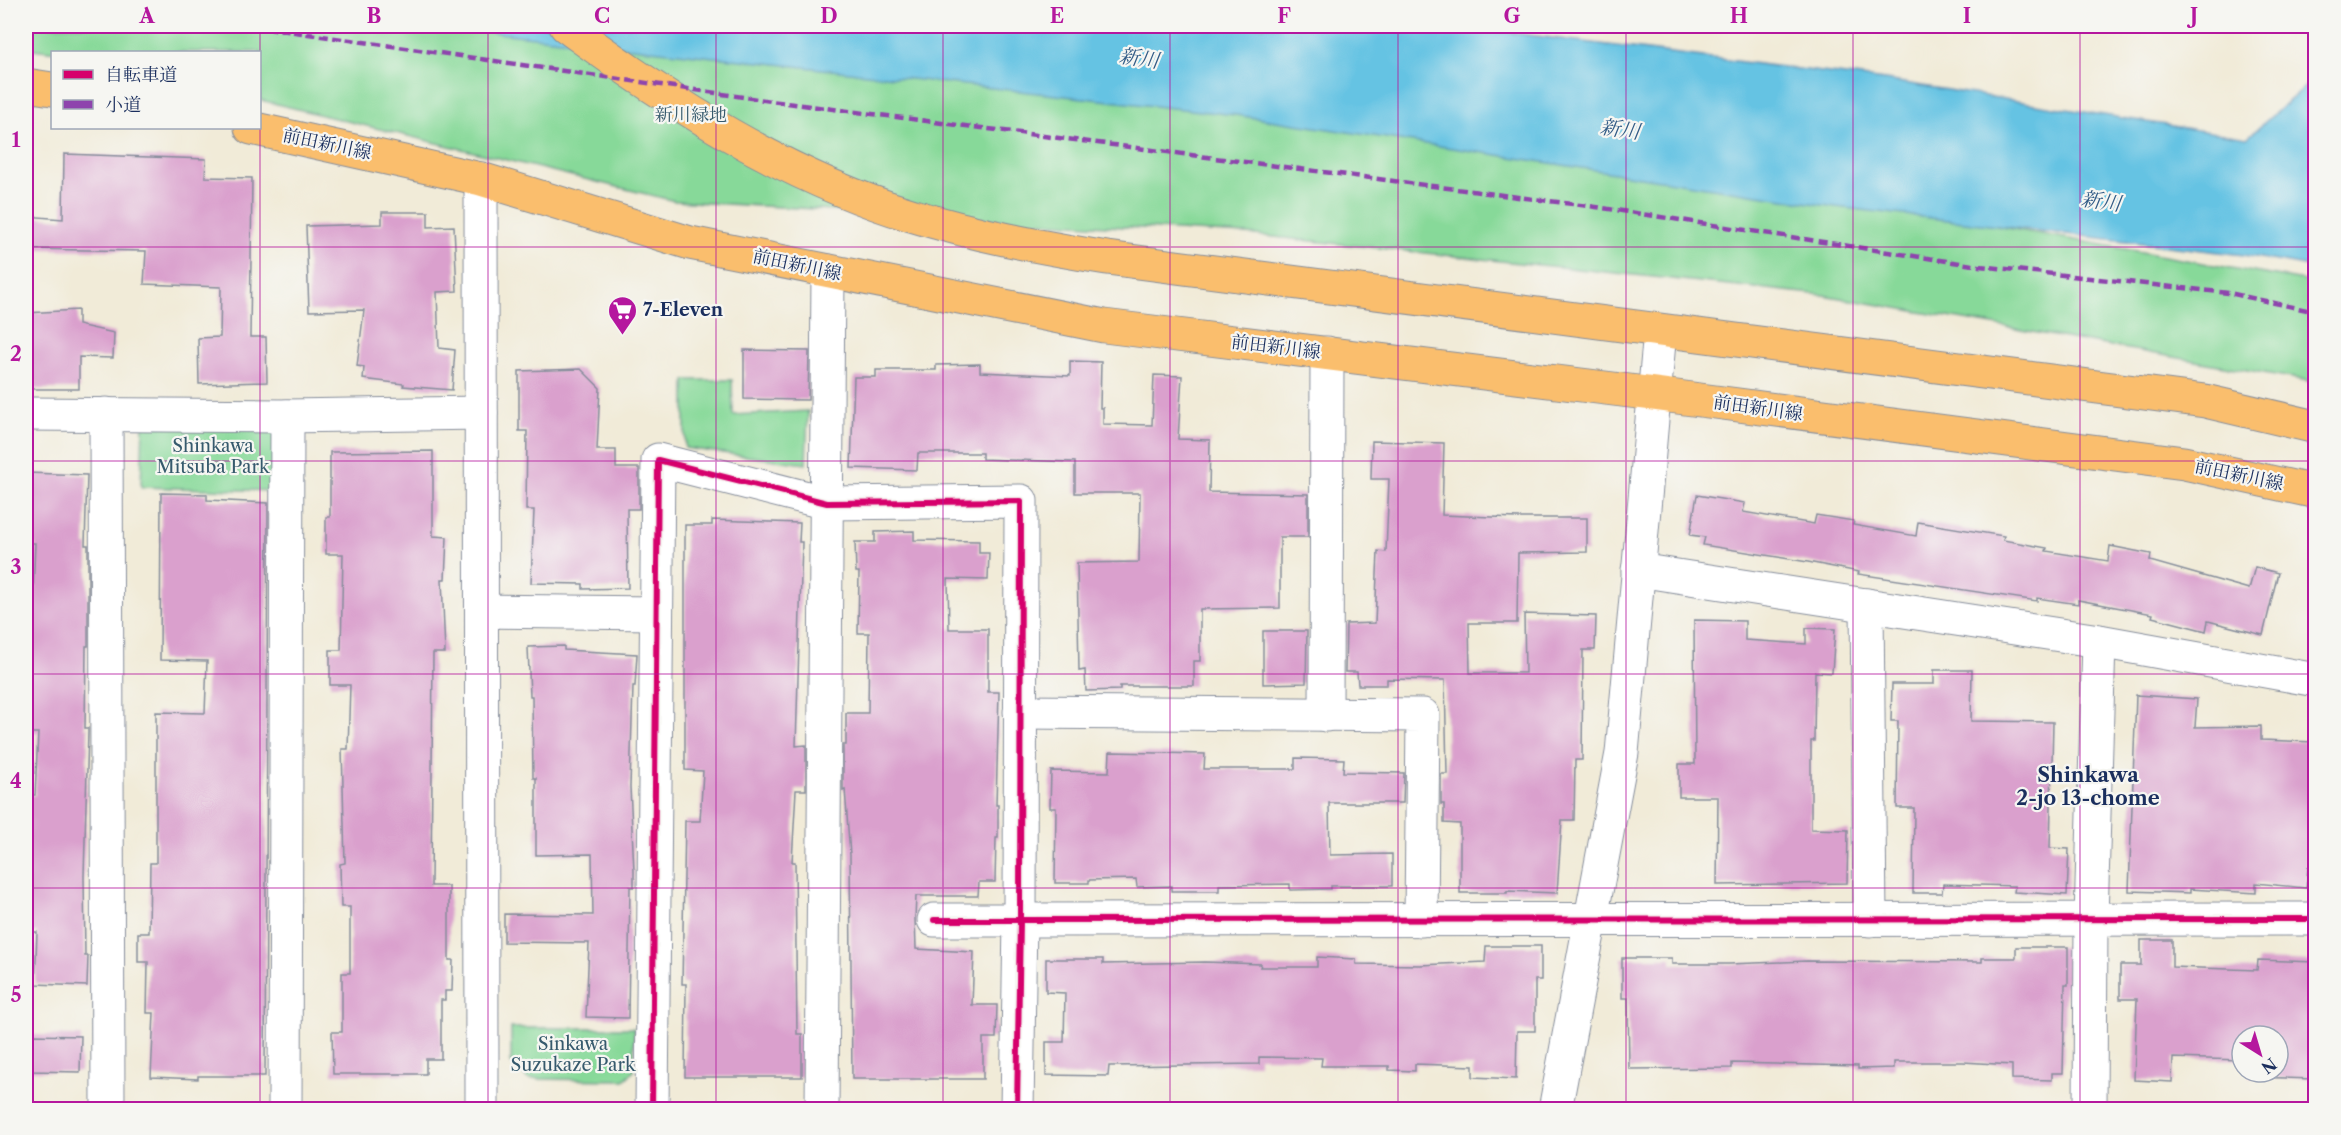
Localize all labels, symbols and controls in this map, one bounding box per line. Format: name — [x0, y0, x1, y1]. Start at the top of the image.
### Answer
text: A — [138, 4, 155, 28]
text: B — [367, 4, 382, 28]
text: C — [594, 4, 610, 28]
text: D — [820, 4, 838, 28]
text: E — [1050, 4, 1064, 28]
text: F — [1277, 4, 1291, 28]
text: G — [1504, 4, 1521, 28]
text: H — [1730, 4, 1748, 28]
text: I — [1963, 4, 1971, 28]
text: J — [2186, 4, 2198, 28]
water label: 新川 — [1118, 43, 1162, 73]
legend — [51, 51, 261, 129]
text: 自転車道 — [105, 64, 177, 86]
text: 小道 — [105, 94, 141, 116]
park label: 新川緑地 — [655, 104, 727, 126]
water label: 新川 — [1599, 114, 1643, 144]
street label: 前田新川線 — [281, 124, 373, 164]
text: 1 — [12, 128, 21, 152]
water label: 新川 — [2080, 186, 2124, 216]
street label: 前田新川線 — [751, 245, 843, 285]
supermarket icon: 7-Eleven — [606, 294, 638, 336]
place label: 7-Eleven — [643, 299, 724, 321]
street label: 前田新川線 — [1230, 331, 1322, 363]
text: 2 — [10, 342, 22, 366]
street label: 前田新川線 — [1712, 391, 1804, 425]
park label: Shinkawa Mitsuba Park — [157, 435, 271, 478]
street label: 前田新川線 — [2193, 455, 2285, 495]
text: 3 — [10, 555, 22, 579]
district label: Shinkawa 2-jo 13-chome — [2016, 763, 2160, 810]
text: 4 — [10, 769, 22, 793]
text: 5 — [10, 983, 22, 1007]
north arrow — [2230, 1024, 2290, 1084]
park label: Sinkawa Suzukaze Park — [510, 1033, 637, 1076]
text: N — [2257, 1054, 2281, 1078]

